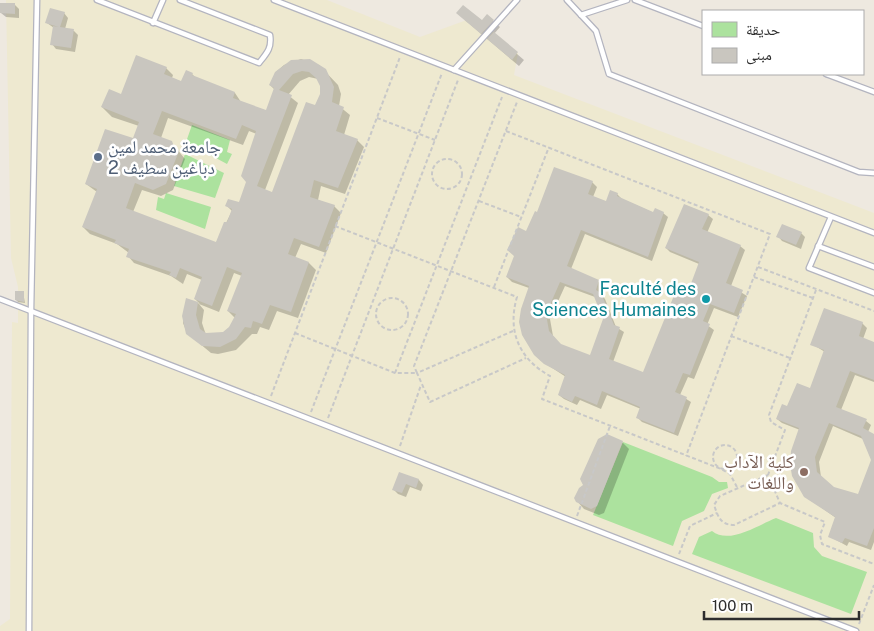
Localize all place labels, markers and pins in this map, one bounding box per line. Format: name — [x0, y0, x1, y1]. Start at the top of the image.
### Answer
place label: جامعة محمد لمين دباغين سطيف 2 — [108, 136, 221, 179]
marker: جامعة محمد لمين دباغين سطيف 2 — [92, 151, 104, 163]
place label: Faculté des Sciences Humaines — [532, 278, 696, 320]
marker: Faculté des Sciences Humaines — [700, 293, 712, 305]
place label: كلية الآداب واللغات — [724, 451, 795, 493]
marker: كلية الآداب واللغات — [798, 466, 810, 478]

